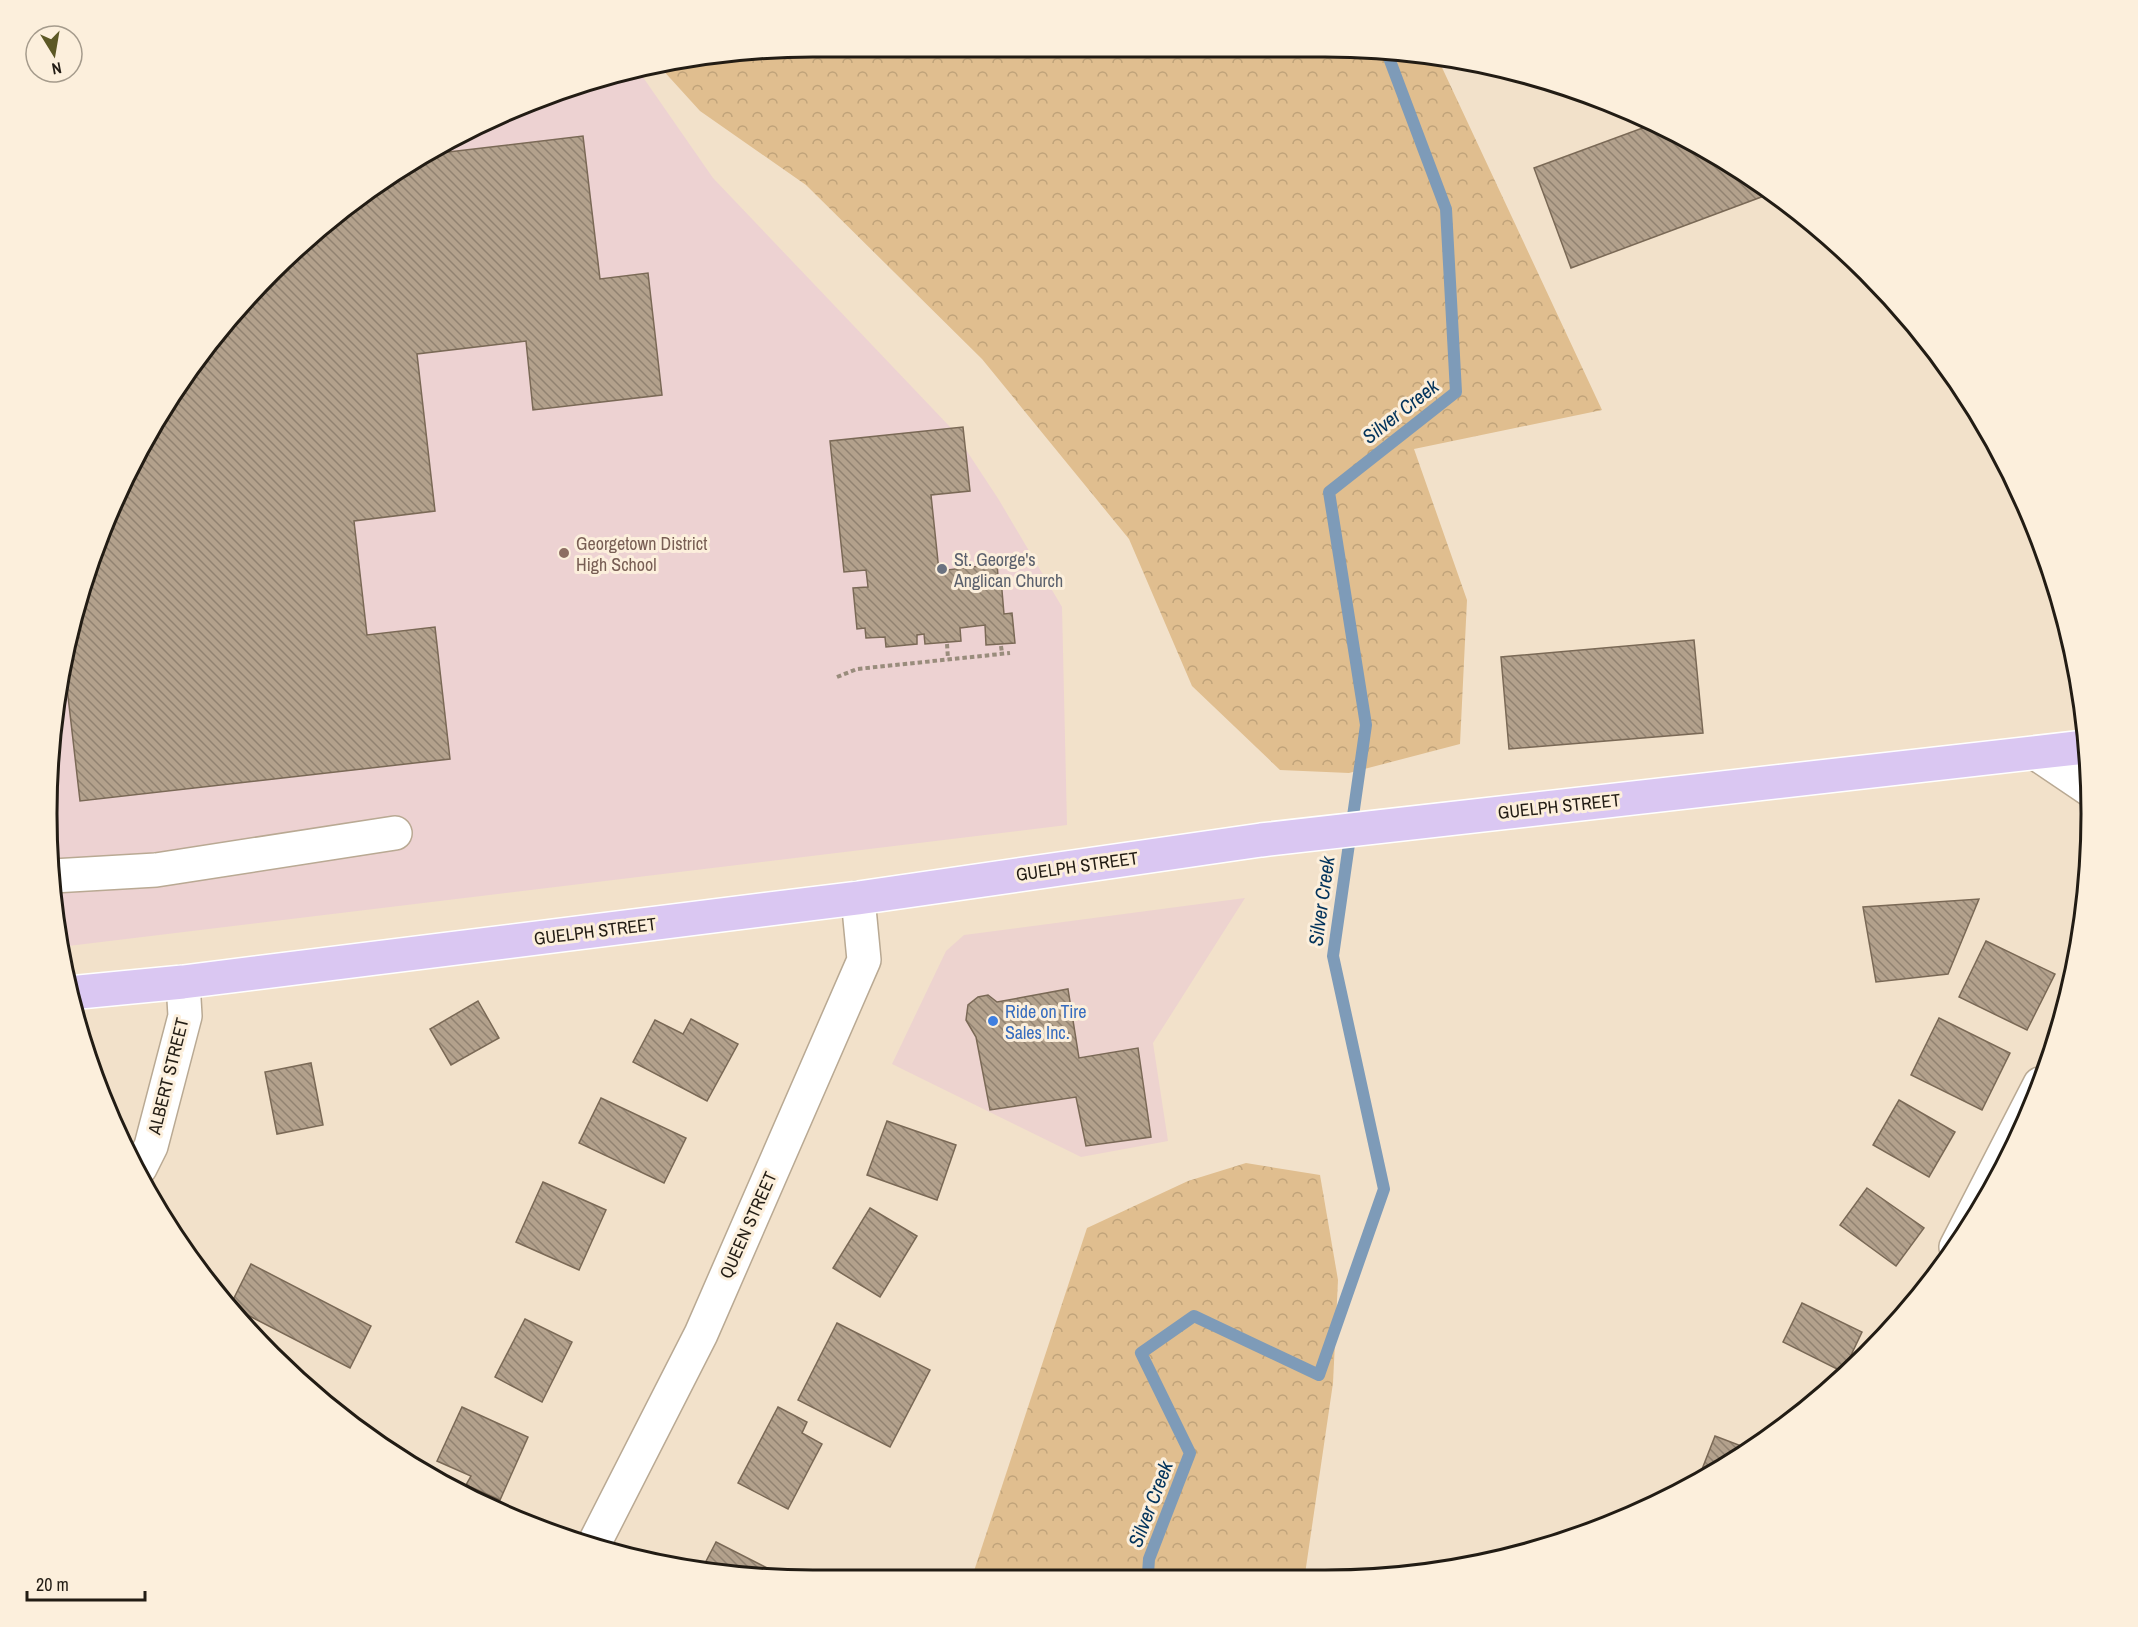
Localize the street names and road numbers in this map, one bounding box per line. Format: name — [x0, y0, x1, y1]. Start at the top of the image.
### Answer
street label: GUELPH STREET — [1497, 787, 1621, 825]
street label: GUELPH STREET — [1014, 845, 1140, 887]
street label: GUELPH STREET — [532, 911, 658, 951]
street label: ALBERT STREET — [141, 1015, 195, 1138]
street label: QUEEN STREET — [713, 1167, 783, 1283]

